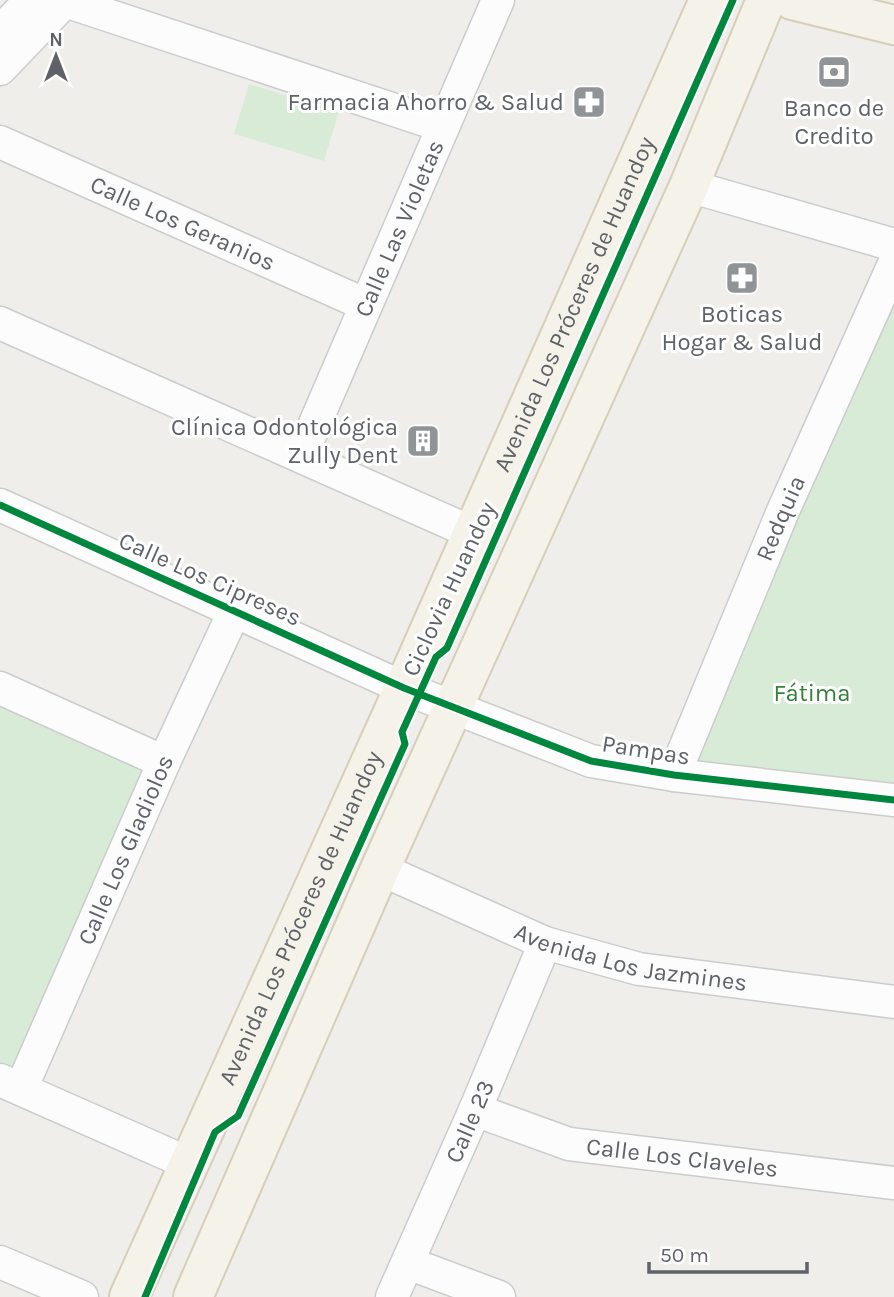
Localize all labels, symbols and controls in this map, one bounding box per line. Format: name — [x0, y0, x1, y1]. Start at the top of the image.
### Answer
north arrow — [21, 21, 91, 91]
text: N — [49, 29, 63, 51]
bank icon: Banco de Credito — [815, 53, 853, 91]
pharmacy icon: Farmacia Ahorro & Salud — [570, 83, 608, 121]
place label: Farmacia Ahorro & Salud — [288, 88, 564, 116]
place label: Banco de Credito — [784, 94, 884, 150]
street label: Avenida Los Próceres de Huandoy — [488, 132, 661, 476]
street label: Calle Las Violetas — [349, 136, 450, 321]
street label: Calle Los Geranios — [86, 170, 279, 277]
pharmacy icon: Boticas Hogar & Salud — [723, 259, 761, 297]
place label: Boticas Hogar & Salud — [661, 300, 823, 356]
place label: Clínica Odontológica Zully Dent — [171, 413, 398, 469]
building icon: Clínica Odontológica Zully Dent — [404, 422, 442, 460]
street label: Redquia — [750, 471, 811, 565]
street label: Ciclovia Huandoy — [396, 497, 502, 681]
street label: Calle Los Cipreses — [115, 526, 305, 632]
park label: Fátima — [773, 679, 851, 707]
street label: Pampas — [600, 729, 692, 771]
street label: Avenida Los Próceres de Huandoy — [213, 746, 388, 1089]
street label: Calle Los Gladiolos — [72, 750, 179, 949]
street label: Avenida Los Jazmines — [510, 917, 749, 997]
street label: Calle 23 — [439, 1076, 500, 1167]
street label: Calle Los Claveles — [585, 1132, 780, 1183]
scale bar — [649, 1230, 806, 1274]
text: 50 m — [660, 1243, 709, 1267]

